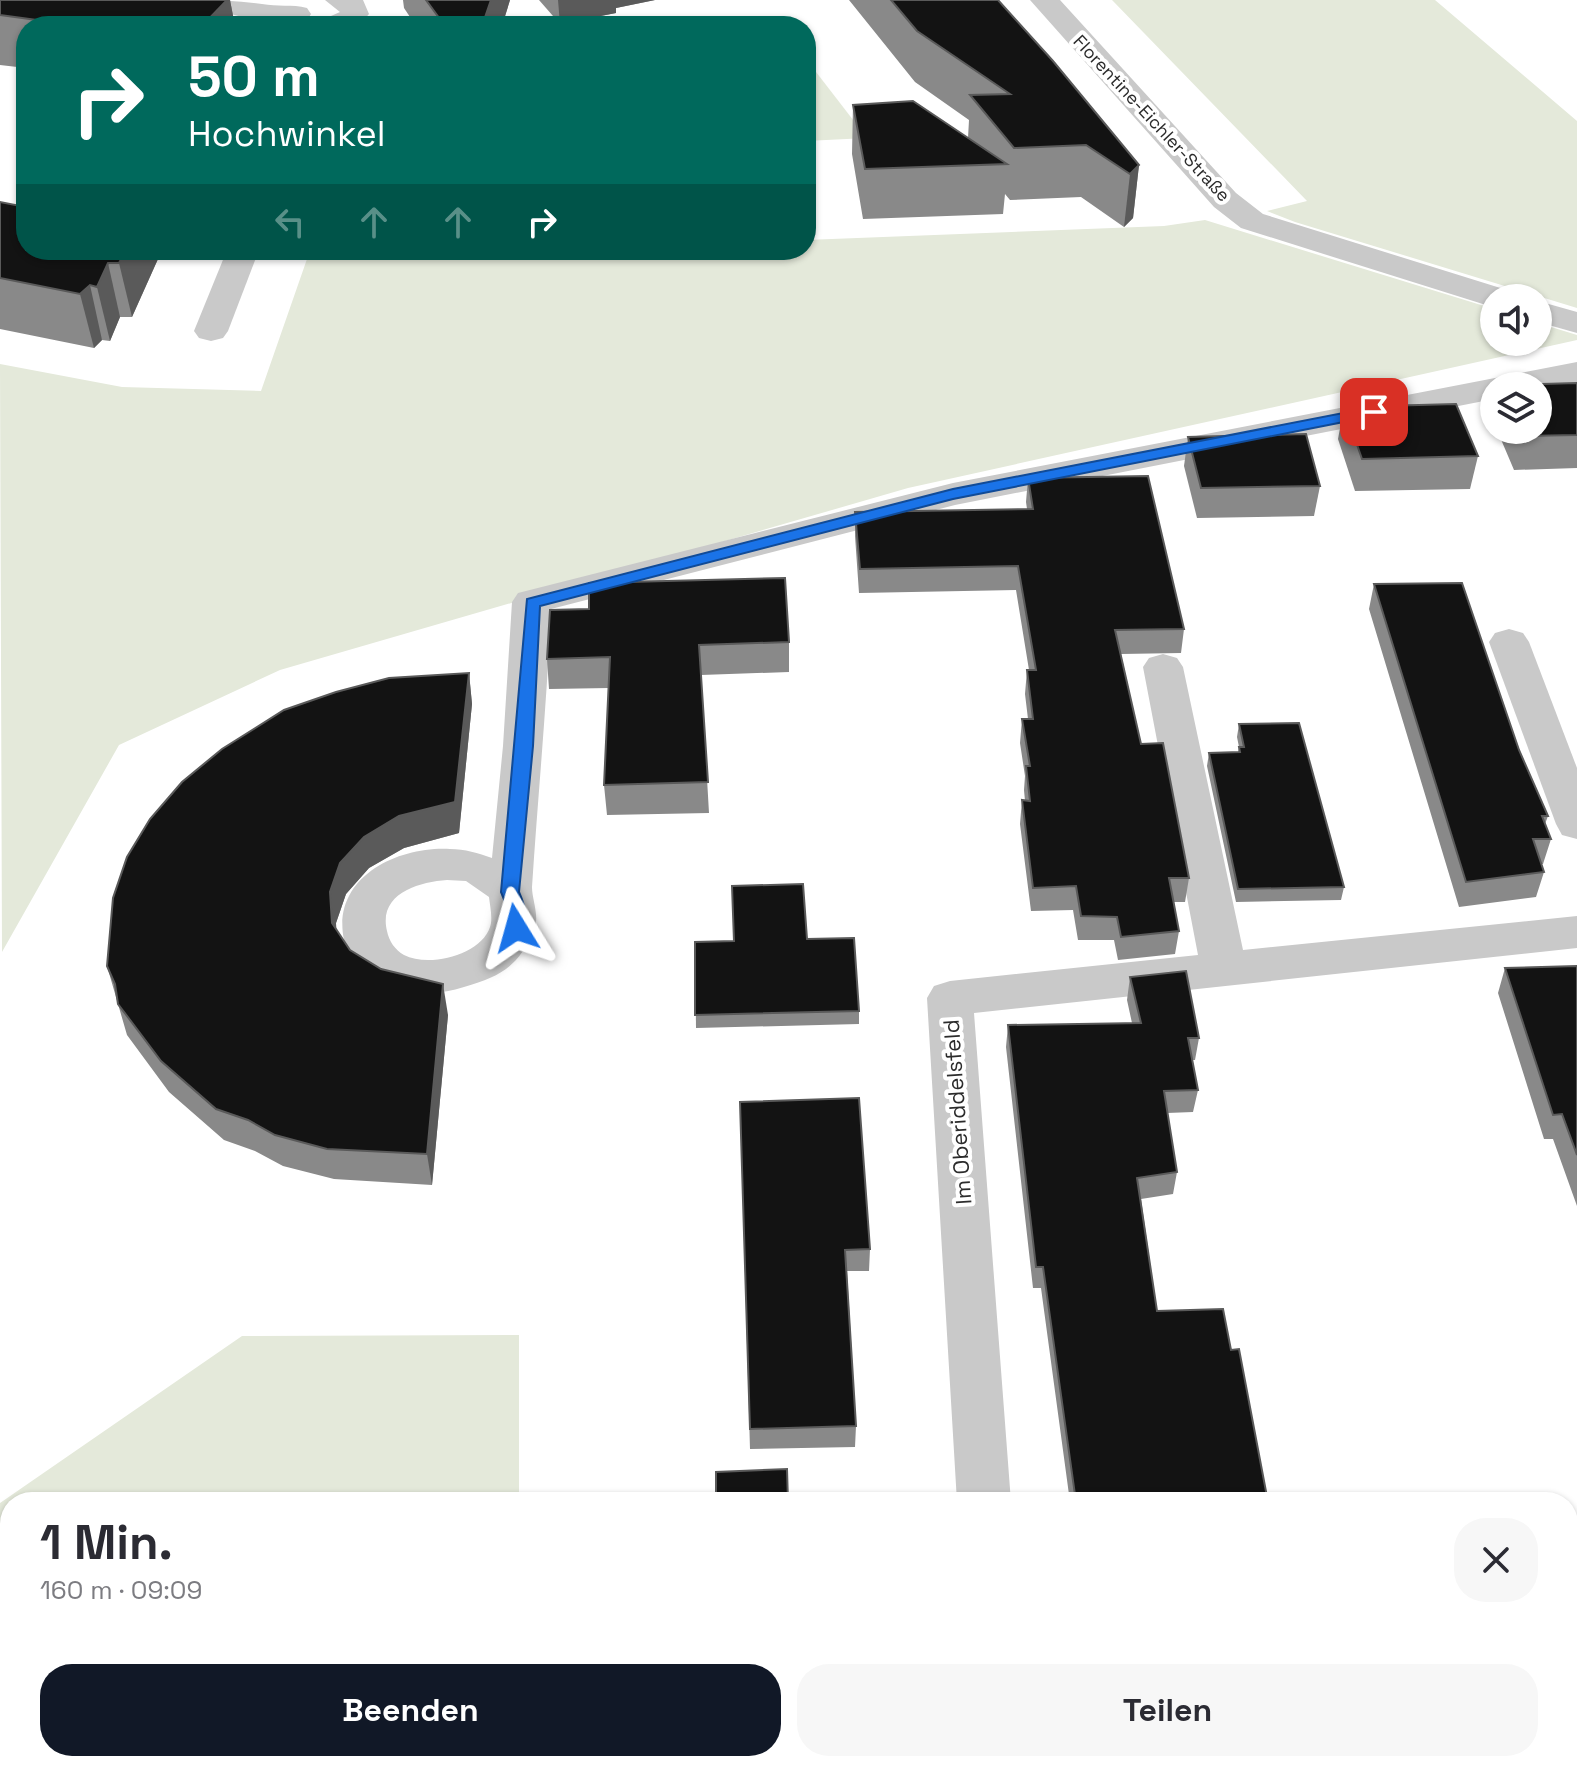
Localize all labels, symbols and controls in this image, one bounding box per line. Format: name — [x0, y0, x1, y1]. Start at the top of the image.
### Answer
street label: Florentine-Eichler-Straße — [1069, 30, 1235, 206]
text: 50 m — [188, 41, 320, 112]
icon: right — [56, 48, 160, 152]
text: Hochwinkel — [188, 111, 386, 157]
icon: left — [268, 200, 312, 244]
icon: ahead — [352, 200, 396, 244]
icon: ahead — [436, 200, 480, 244]
icon: right — [520, 200, 564, 244]
map controls — [1480, 284, 1552, 444]
button: sound — [1480, 284, 1552, 356]
button: layers — [1480, 372, 1552, 444]
pin — [1340, 378, 1408, 446]
icon: arrive — [1352, 390, 1396, 434]
position arrow — [474, 886, 558, 970]
street label: Im Oberiddelsfeld — [937, 1019, 977, 1205]
text: 1 Min. — [40, 1512, 173, 1573]
button: close — [1454, 1518, 1538, 1602]
text: 160 m · 09:09 — [40, 1573, 202, 1607]
button: Beenden — [40, 1664, 781, 1756]
button: Teilen — [797, 1664, 1538, 1756]

